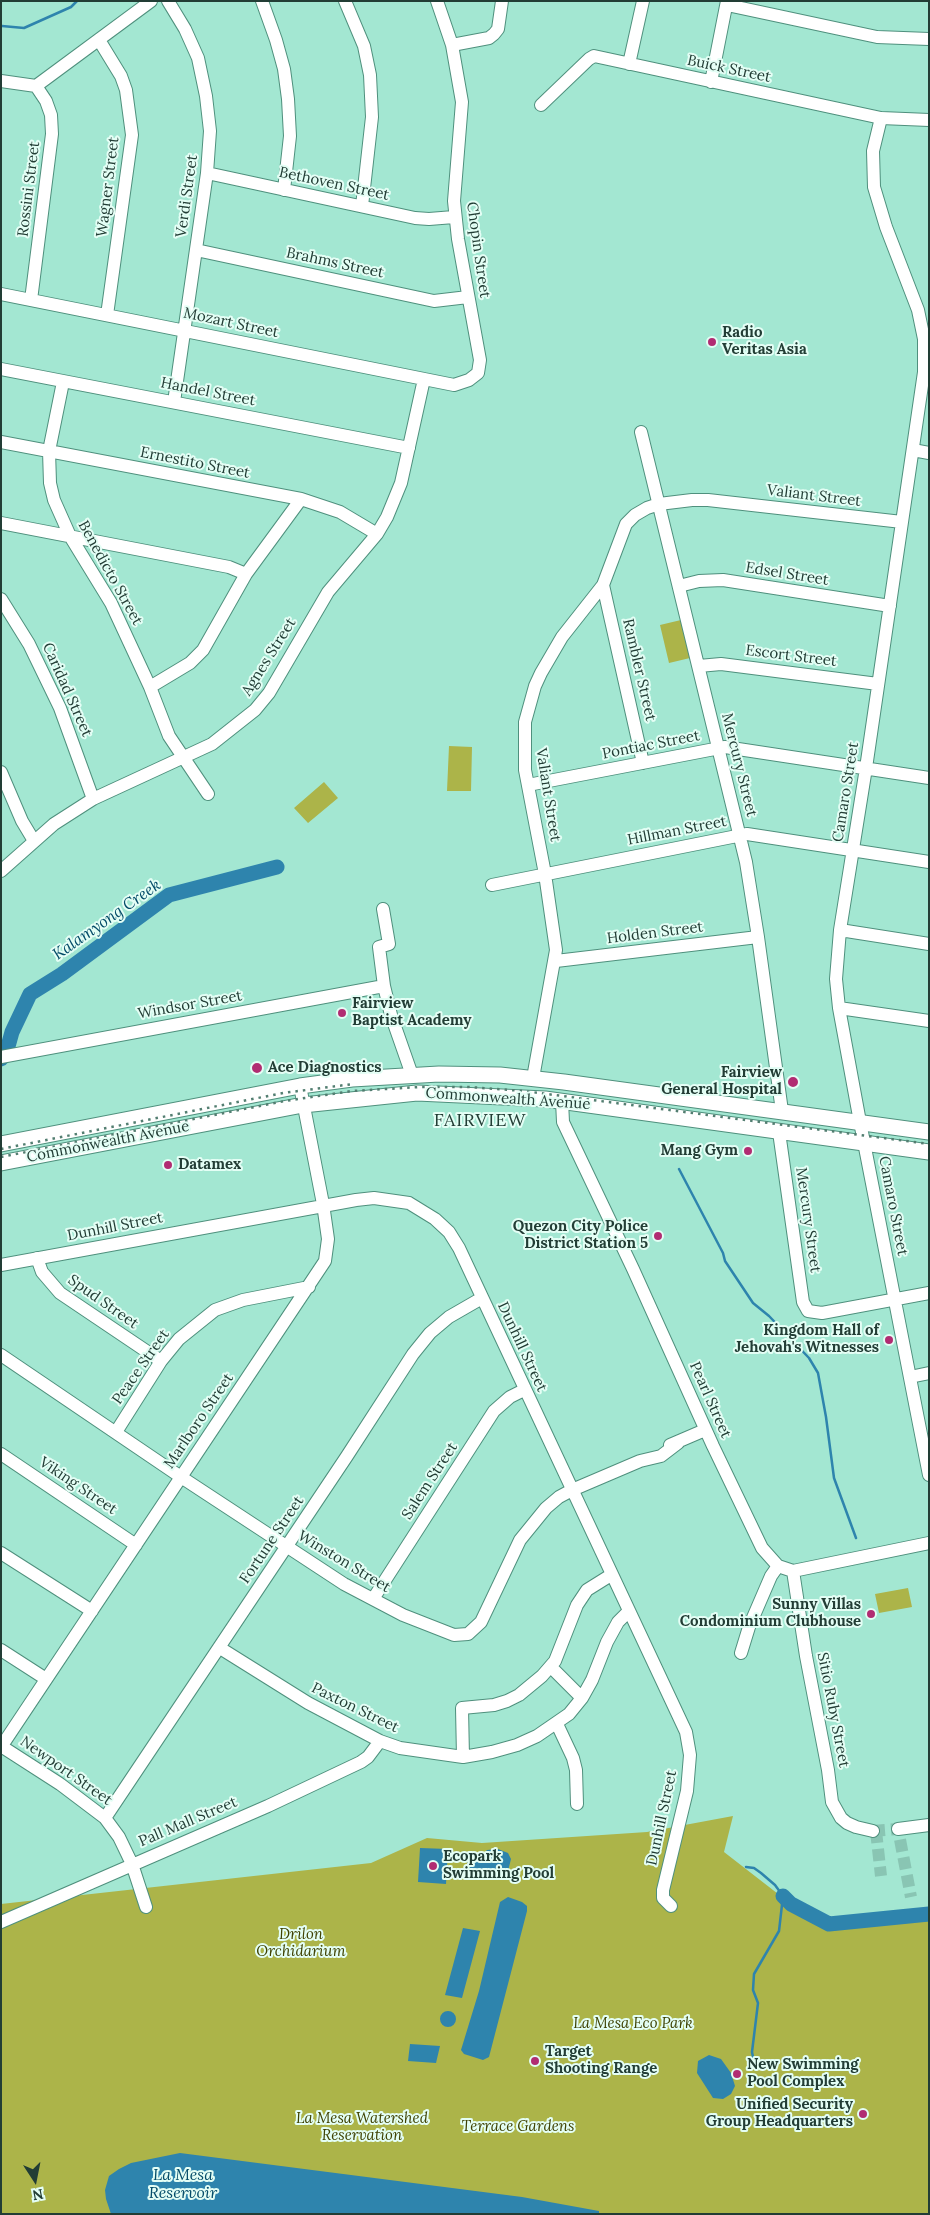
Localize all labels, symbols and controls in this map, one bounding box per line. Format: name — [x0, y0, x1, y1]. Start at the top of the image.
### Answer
street label: Buick Street — [686, 51, 772, 87]
street label: Wagner Street — [93, 136, 123, 238]
street label: Rossini Street — [14, 140, 44, 238]
street label: Verdi Street — [172, 153, 202, 239]
street label: Bethoven Street — [277, 164, 391, 204]
street label: Chopin Street — [462, 201, 494, 299]
street label: Brahms Street — [285, 244, 385, 282]
street label: Mozart Street — [182, 304, 280, 342]
place label: Radio Veritas Asia — [722, 324, 807, 359]
marker: Radio Veritas Asia — [706, 336, 718, 348]
street label: Handel Street — [159, 374, 257, 410]
street label: Ernestito Street — [139, 444, 251, 482]
street label: Valiant Street — [766, 481, 862, 511]
street label: Benedicto Street — [74, 518, 146, 628]
street label: Edsel Street — [744, 559, 830, 589]
street label: Agnes Street — [238, 615, 300, 699]
street label: Rambler Street — [618, 617, 660, 723]
street label: Caridad Street — [38, 640, 96, 740]
street label: Escort Street — [744, 641, 838, 671]
street label: Mercury Street — [717, 711, 761, 819]
street label: Pontiac Street — [601, 727, 701, 763]
street label: Camaro Street — [829, 741, 863, 843]
street label: Valiant Street — [532, 747, 564, 843]
street label: Hillman Street — [626, 813, 728, 849]
water label: Kalamyong Creek — [49, 876, 165, 964]
street label: Holden Street — [606, 918, 704, 948]
street label: Windsor Street — [136, 987, 244, 1023]
place label: Fairview Baptist Academy — [352, 995, 472, 1030]
marker: Fairview Baptist Academy — [336, 1007, 348, 1019]
place label: Ace Diagnostics — [268, 1059, 382, 1077]
marker: Ace Diagnostics — [250, 1061, 264, 1075]
place label: Fairview General Hospital — [661, 1064, 782, 1099]
marker: Fairview General Hospital — [786, 1075, 800, 1089]
street label: Commonwealth Avenue — [425, 1084, 591, 1114]
district label: FAIRVIEW — [433, 1110, 527, 1132]
street label: Commonwealth Avenue — [25, 1117, 191, 1167]
place label: Mang Gym — [661, 1142, 738, 1160]
marker: Mang Gym — [742, 1145, 754, 1157]
street label: Camaro Street — [875, 1155, 911, 1257]
place label: Datamex — [178, 1156, 241, 1174]
marker: Datamex — [162, 1159, 174, 1171]
street label: Mercury Street — [792, 1166, 824, 1274]
street label: Dunhill Street — [66, 1209, 164, 1245]
place label: Quezon City Police District Station 5 — [513, 1218, 648, 1253]
marker: Quezon City Police District Station 5 — [652, 1230, 664, 1242]
street label: Spud Street — [64, 1271, 142, 1333]
street label: Dunhill Street — [493, 1299, 551, 1395]
place label: Kingdom Hall of Jehovah's Witnesses — [735, 1322, 879, 1357]
street label: Peace Street — [109, 1326, 173, 1408]
marker: Kingdom Hall of Jehovah's Witnesses — [883, 1334, 895, 1346]
street label: Pearl Street — [685, 1359, 735, 1441]
street label: Marlboro Street — [160, 1370, 238, 1472]
street label: Salem Street — [398, 1439, 462, 1523]
street label: Viking Street — [36, 1453, 120, 1519]
street label: Fortune Street — [236, 1493, 308, 1587]
street label: Winston Street — [294, 1527, 394, 1597]
place label: Sunny Villas Condominium Clubhouse — [680, 1596, 861, 1631]
marker: Sunny Villas Condominium Clubhouse — [865, 1608, 877, 1620]
street label: Sitio Ruby Street — [813, 1651, 853, 1769]
street label: Paxton Street — [308, 1679, 402, 1737]
street label: Newport Street — [17, 1733, 115, 1809]
street label: Dunhill Street — [643, 1769, 681, 1867]
street label: Pall Mall Street — [136, 1793, 240, 1851]
place label: Ecopark Swimming Pool — [443, 1848, 554, 1883]
marker: Ecopark Swimming Pool — [427, 1860, 439, 1872]
park label: Drilon Orchidarium — [256, 1926, 346, 1961]
park label: La Mesa Eco Park — [573, 2015, 693, 2033]
place label: Target Shooting Range — [545, 2043, 657, 2078]
marker: Target Shooting Range — [529, 2055, 541, 2067]
place label: New Swimming Pool Complex — [747, 2056, 859, 2091]
marker: New Swimming Pool Complex — [731, 2068, 743, 2080]
place label: Unified Security Group Headquarters — [706, 2096, 853, 2131]
marker: Unified Security Group Headquarters — [857, 2108, 869, 2120]
park label: La Mesa Watershed Reservation — [296, 2110, 428, 2145]
park label: Terrace Gardens — [461, 2118, 575, 2136]
north arrow — [10, 2155, 60, 2205]
water label: La Mesa Reservoir — [149, 2165, 217, 2203]
text: N — [31, 2185, 45, 2205]

